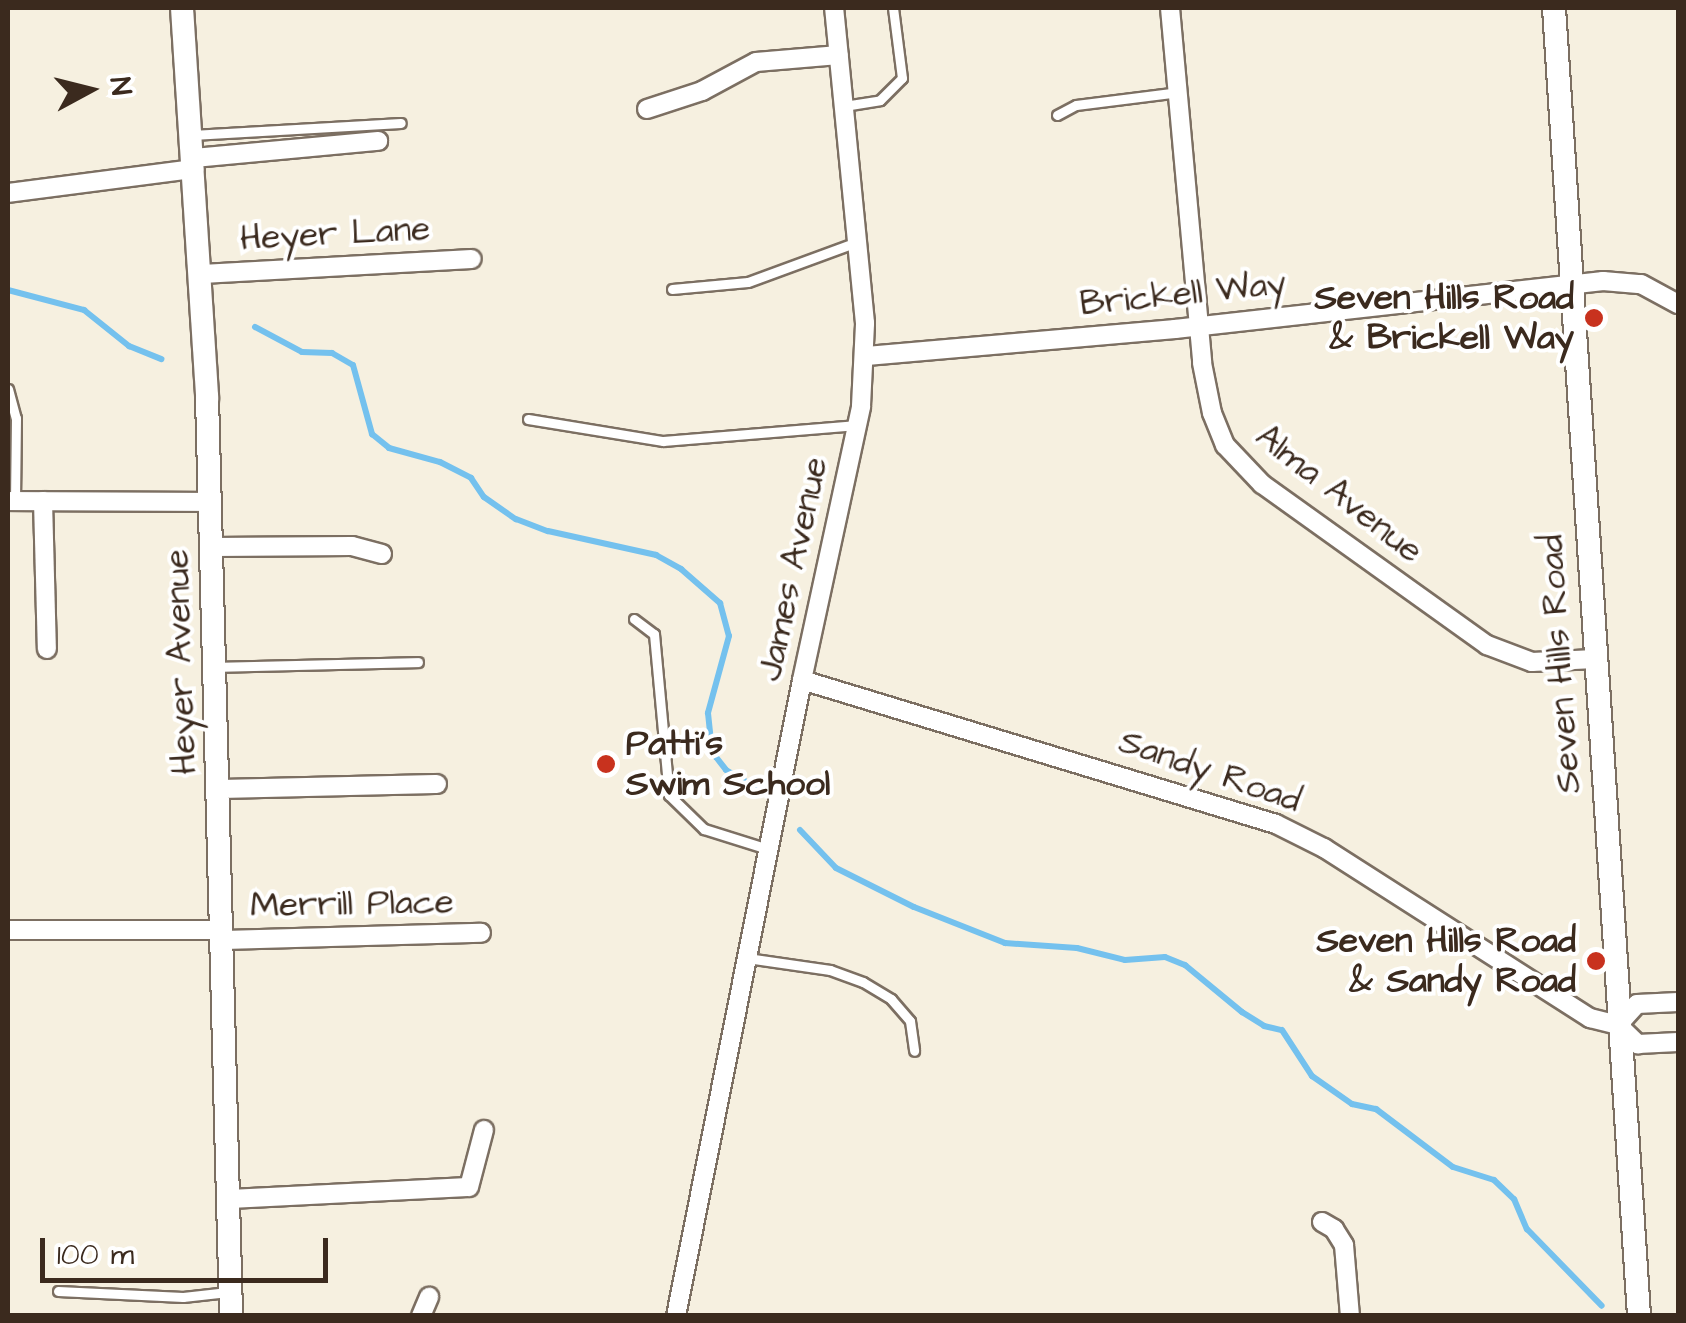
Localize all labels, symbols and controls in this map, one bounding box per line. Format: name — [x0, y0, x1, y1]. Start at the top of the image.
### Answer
north arrow — [40, 40, 140, 140]
text: N — [100, 75, 141, 97]
street label: Heyer Lane — [239, 208, 431, 260]
street label: Brickell Way — [1078, 262, 1288, 326]
place label: Seven Hills Road & Brickell Way — [1315, 277, 1574, 359]
marker: Seven Hills Road & Brickell Way — [1583, 307, 1605, 329]
street label: Alma Avenue — [1247, 416, 1431, 572]
street label: James Avenue — [749, 453, 837, 685]
street label: Seven Hills Road — [1530, 533, 1590, 795]
street label: Heyer Avenue — [156, 549, 206, 775]
street label: Sandy Road — [1114, 720, 1306, 822]
place label: Patti's Swim School — [626, 723, 830, 805]
marker: Patti's Swim School — [595, 753, 617, 775]
street label: Merrill Place — [250, 881, 454, 927]
place label: Seven Hills Road & Sandy Road — [1317, 920, 1576, 1002]
marker: Seven Hills Road & Sandy Road — [1585, 950, 1607, 972]
scale bar — [45, 1218, 332, 1280]
text: 100 m — [57, 1234, 134, 1276]

